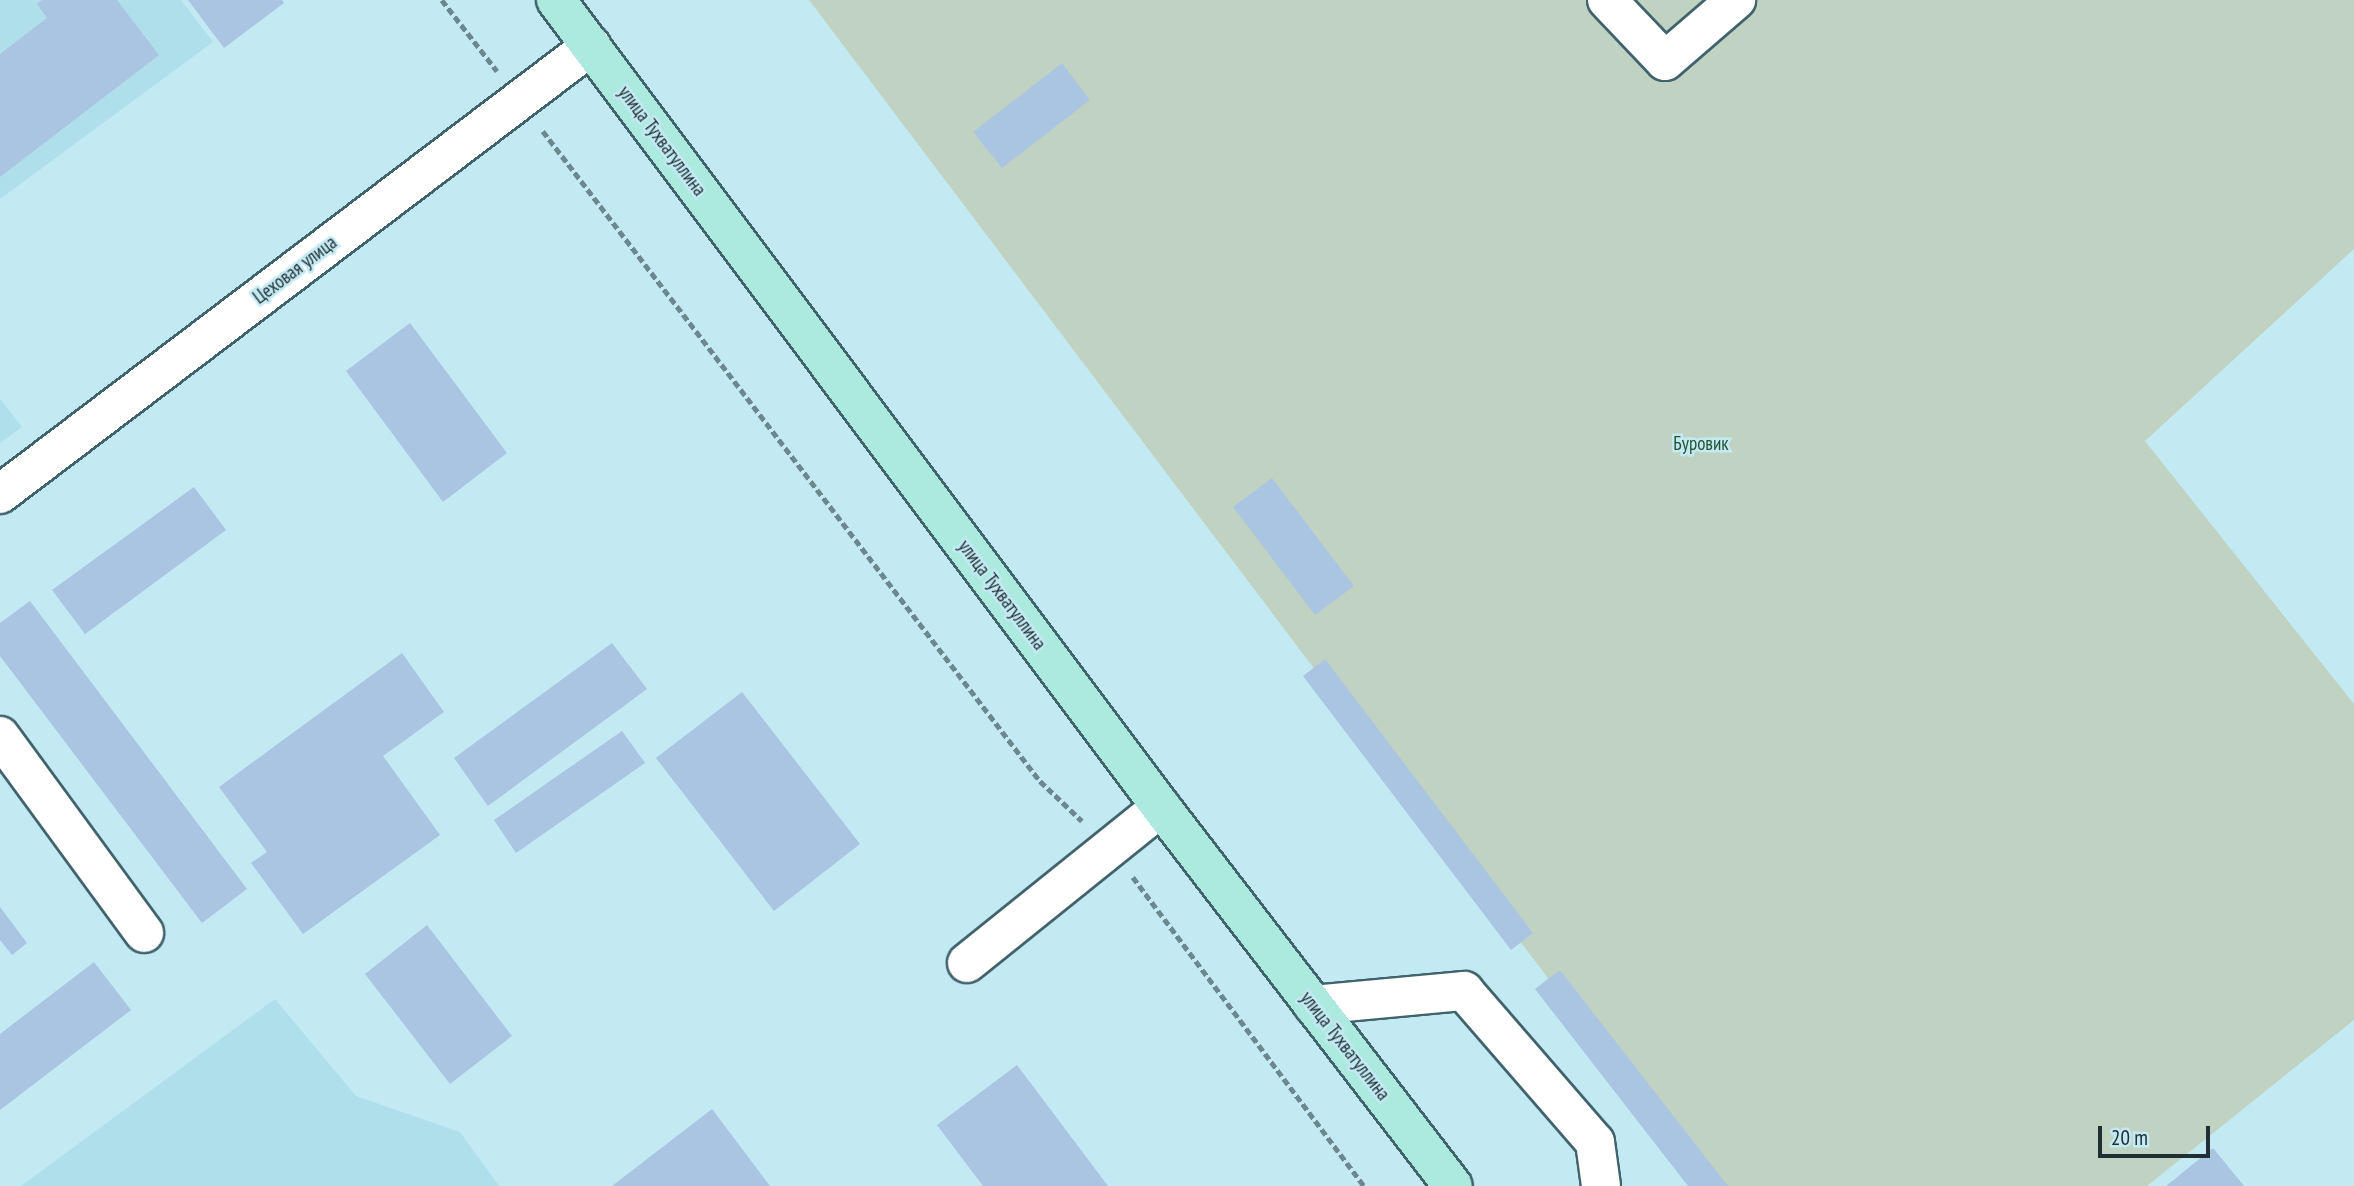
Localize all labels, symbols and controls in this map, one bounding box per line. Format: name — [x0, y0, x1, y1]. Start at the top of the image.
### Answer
street label: улица Тухватуллина — [613, 81, 711, 201]
street label: Цеховая улица — [249, 231, 341, 309]
park label: Буровик — [1673, 433, 1729, 455]
street label: улица Тухватуллина — [953, 535, 1051, 655]
street label: улица Тухватуллина — [1295, 987, 1395, 1105]
scale bar — [2102, 1112, 2214, 1156]
text: 20 m — [2111, 1124, 2148, 1151]

